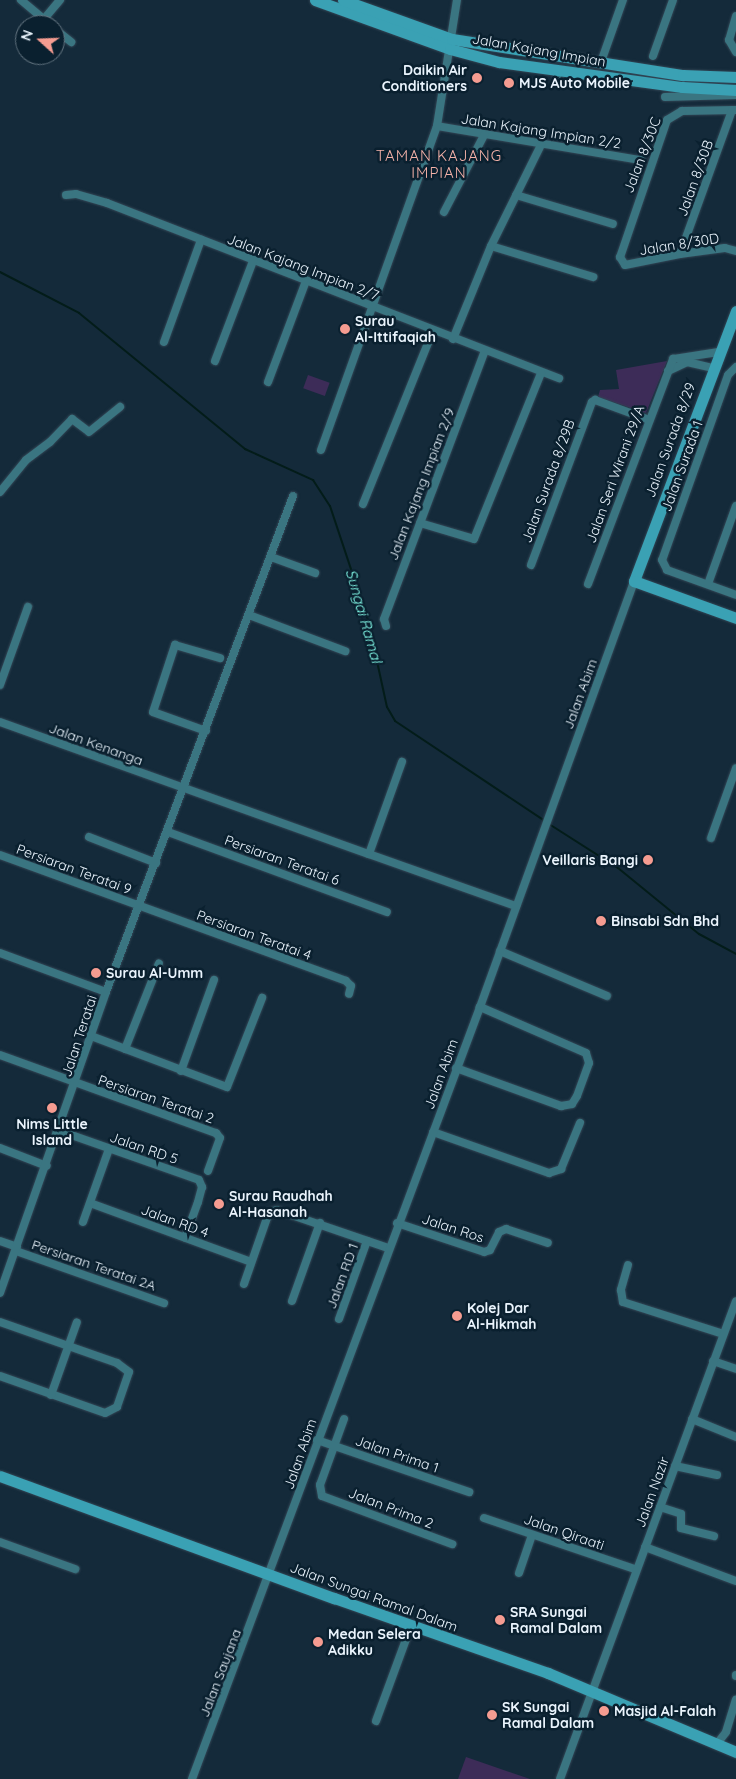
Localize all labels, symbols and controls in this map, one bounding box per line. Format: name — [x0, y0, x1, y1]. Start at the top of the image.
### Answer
north arrow — [15, 15, 65, 65]
text: N — [17, 27, 37, 43]
street label: Jalan Kajang Impian — [471, 30, 607, 70]
place label: Daikin Air Conditioners — [382, 62, 467, 94]
marker: Daikin Air Conditioners — [471, 72, 483, 84]
place label: MJS Auto Mobile — [519, 75, 630, 91]
marker: MJS Auto Mobile — [503, 77, 515, 89]
street label: Jalan Kajang Impian 2/2 — [460, 110, 622, 152]
street label: Jalan 8/30C — [620, 115, 664, 195]
street label: Jalan 8/30B — [673, 138, 717, 218]
district label: TAMAN KAJANG IMPIAN — [374, 146, 504, 181]
street label: Jalan 8/30D — [638, 229, 720, 259]
street label: Jalan Kajang Impian 2/7 — [225, 230, 381, 304]
place label: Surau Al-Ittifaqiah — [355, 313, 436, 346]
marker: Surau Al-Ittifaqiah — [339, 323, 351, 335]
street label: Jalan Surada 8/29 — [641, 380, 699, 500]
street label: Jalan Seri Wirani 29/A — [582, 403, 648, 545]
street label: Jalan Kajang Impian 2/9 — [384, 405, 458, 563]
street label: Jalan Surada 8/29B — [518, 417, 578, 545]
street label: Jalan Surada 1 — [658, 418, 706, 514]
water label: Sungai Ramal — [342, 567, 386, 665]
street label: Jalan Abim — [560, 657, 600, 731]
street label: Jalan Kenanga — [47, 719, 145, 769]
street label: Persiaran Teratai 6 — [222, 831, 342, 889]
street label: Persiaran Teratai 9 — [14, 840, 134, 898]
place label: Veillaris Bangi — [542, 852, 638, 868]
marker: Veillaris Bangi — [642, 854, 654, 866]
street label: Persiaran Teratai 4 — [194, 906, 314, 964]
place label: Binsabi Sdn Bhd — [611, 913, 719, 929]
marker: Binsabi Sdn Bhd — [595, 915, 607, 927]
place label: Surau Al-Umm — [106, 965, 203, 981]
marker: Surau Al-Umm — [90, 967, 102, 979]
street label: Jalan Teratai — [58, 993, 100, 1079]
street label: Jalan Abim — [421, 1037, 461, 1111]
street label: Persiaran Teratai 2 — [96, 1071, 216, 1127]
marker: Nims Little Island — [46, 1102, 58, 1114]
place label: Nims Little Island — [16, 1116, 88, 1148]
street label: Jalan RD 5 — [108, 1128, 180, 1168]
place label: Surau Raudhah Al-Hasanah — [229, 1188, 333, 1220]
marker: Surau Raudhah Al-Hasanah — [213, 1198, 225, 1210]
street label: Jalan RD 4 — [139, 1201, 211, 1241]
street label: Jalan Ros — [420, 1210, 486, 1246]
street label: Persiaran Teratai 2A — [30, 1236, 158, 1294]
street label: Jalan RD 1 — [322, 1241, 362, 1311]
place label: Kolej Dar Al-Hikmah — [467, 1300, 537, 1332]
marker: Kolej Dar Al-Hikmah — [451, 1310, 463, 1322]
street label: Jalan Abim — [280, 1417, 320, 1491]
street label: Jalan Prima 1 — [353, 1432, 441, 1476]
street label: Jalan Nazir — [631, 1454, 673, 1530]
street label: Jalan Prima 2 — [346, 1484, 436, 1532]
street label: Jalan Qiraati — [522, 1510, 606, 1554]
street label: Jalan Sungai Ramal Dalam — [288, 1559, 460, 1635]
place label: SRA Sungai Ramal Dalam — [510, 1604, 602, 1636]
marker: SRA Sungai Ramal Dalam — [494, 1614, 506, 1626]
place label: Medan Selera Adikku — [328, 1626, 421, 1658]
street label: Jalan Saujana — [195, 1627, 245, 1719]
marker: Medan Selera Adikku — [312, 1636, 324, 1648]
place label: SK Sungai Ramal Dalam — [502, 1699, 594, 1731]
place label: Masjid Al-Falah — [614, 1703, 716, 1719]
marker: Masjid Al-Falah — [598, 1705, 610, 1717]
marker: SK Sungai Ramal Dalam — [486, 1709, 498, 1721]

